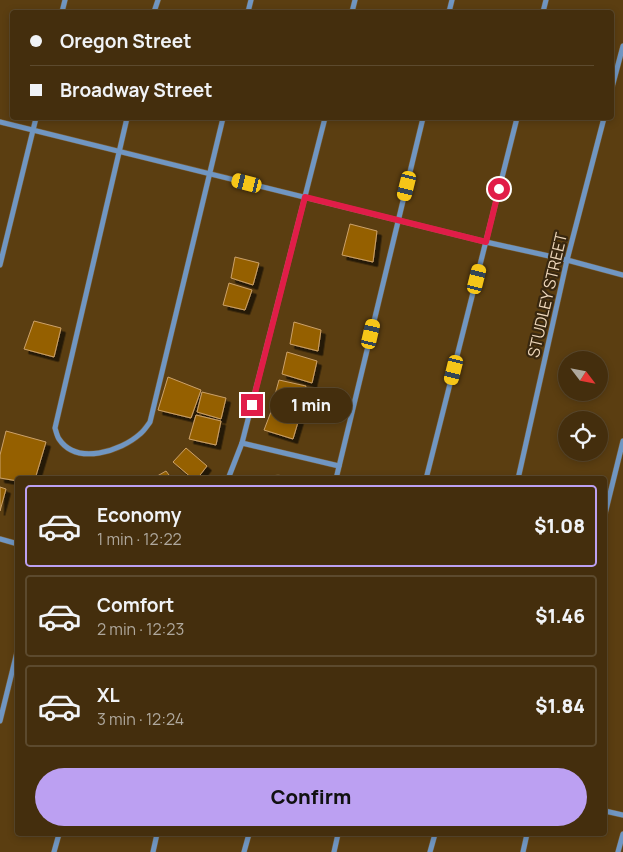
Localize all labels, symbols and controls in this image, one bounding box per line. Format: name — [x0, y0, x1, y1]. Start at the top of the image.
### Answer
text: Oregon Street — [60, 28, 191, 54]
text: Broadway Street — [60, 77, 213, 103]
car — [396, 170, 417, 202]
car — [230, 172, 263, 194]
route start — [488, 178, 510, 200]
street label: STUDLEY STREET — [522, 230, 572, 360]
car — [466, 263, 487, 295]
car — [360, 318, 381, 350]
north arrow — [558, 351, 608, 401]
map controls — [558, 351, 608, 461]
car — [443, 354, 464, 386]
callout: 1 min — [270, 388, 352, 422]
route end — [241, 394, 263, 416]
text: 1 min — [291, 394, 331, 416]
button: locate — [558, 411, 608, 461]
text: Economy — [97, 502, 181, 528]
icon: car — [37, 504, 82, 549]
text: $1.08 — [534, 513, 585, 539]
text: 1 min · 12:22 — [97, 528, 182, 550]
text: Comfort — [97, 592, 174, 618]
icon: car — [37, 594, 82, 639]
text: $1.46 — [535, 603, 585, 629]
text: 2 min · 12:23 — [97, 618, 184, 640]
text: XL — [97, 682, 120, 708]
icon: car — [37, 684, 82, 729]
text: $1.84 — [535, 693, 585, 719]
text: 3 min · 12:24 — [97, 708, 184, 730]
button: Confirm — [35, 768, 587, 826]

